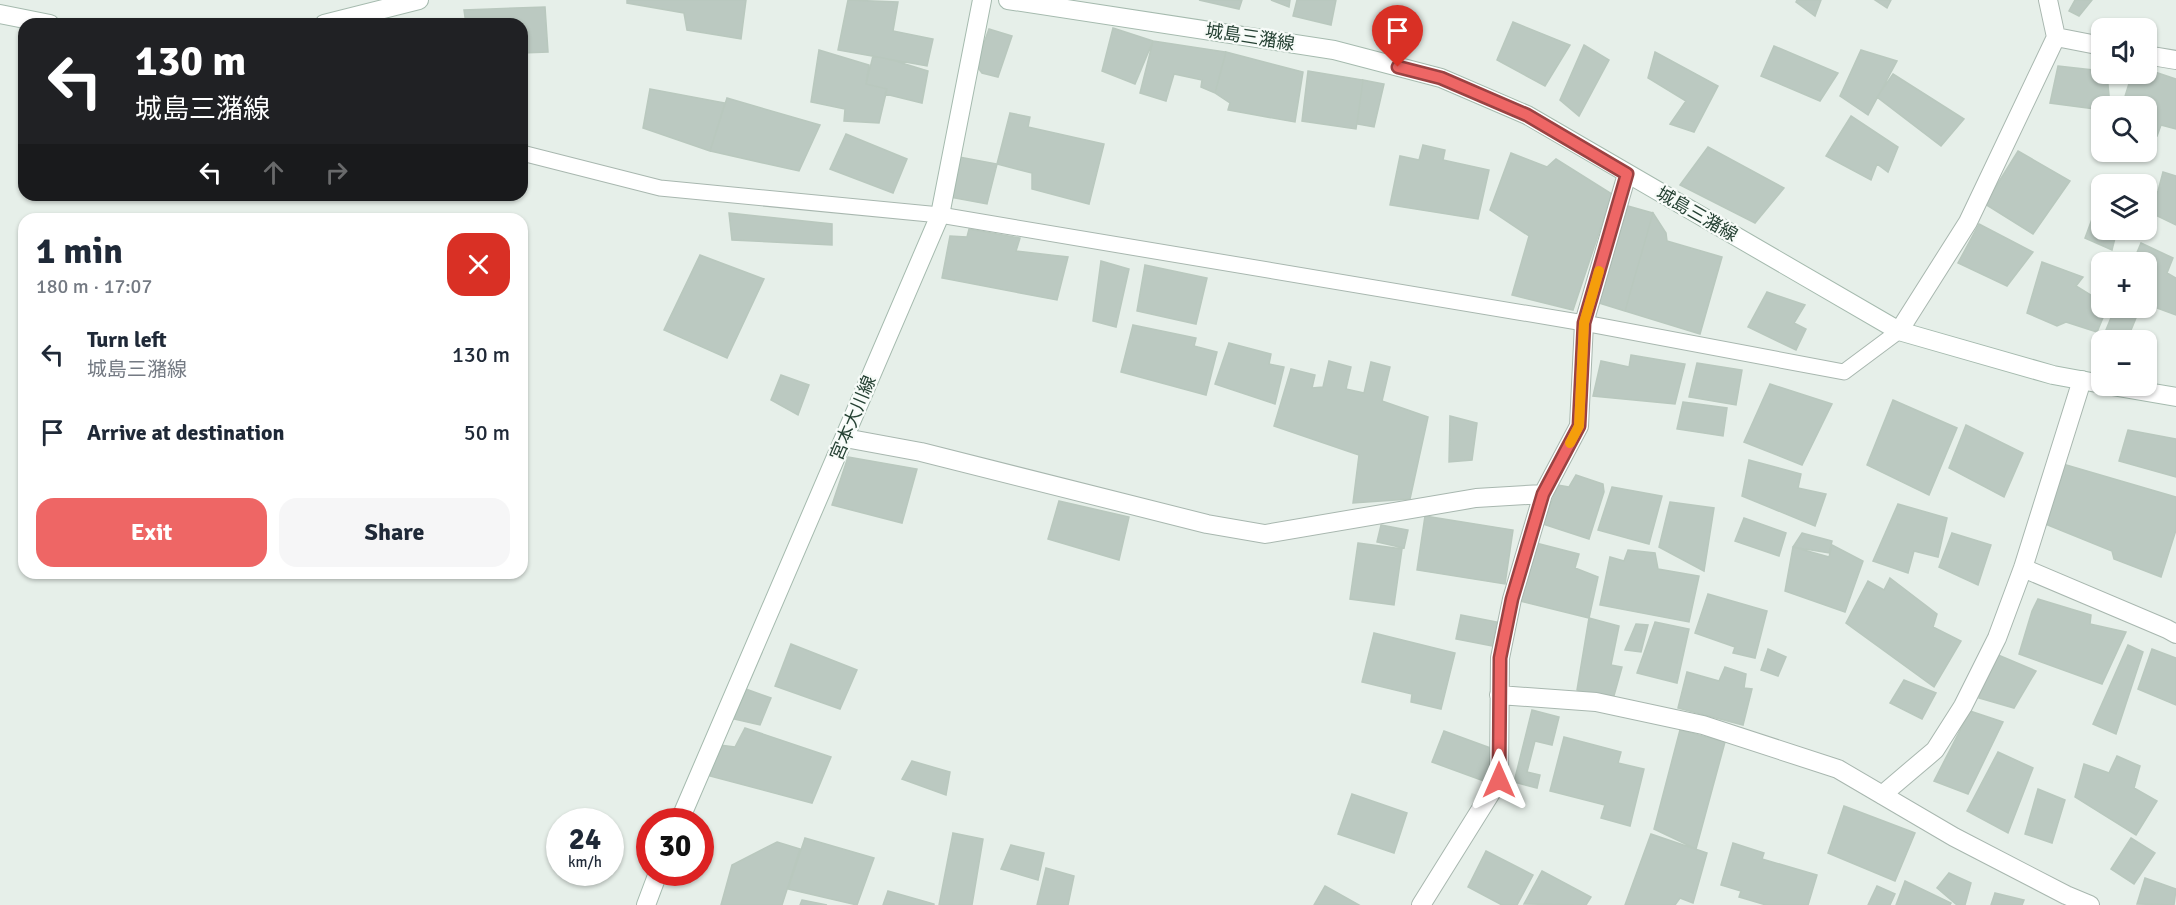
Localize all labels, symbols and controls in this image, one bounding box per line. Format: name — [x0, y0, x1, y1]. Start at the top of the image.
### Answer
pin — [1372, 5, 1423, 67]
icon: arrive — [1381, 14, 1414, 47]
map controls — [2091, 18, 2157, 396]
button: sound — [2091, 18, 2157, 84]
street label: 城島三潴線 — [1204, 19, 1296, 55]
text: 130 m — [135, 36, 246, 87]
icon: left — [36, 42, 114, 120]
text: 城島三潴線 — [135, 93, 270, 126]
button: search — [2091, 96, 2157, 162]
icon: left — [194, 156, 227, 189]
icon: ahead — [257, 156, 290, 189]
icon: right — [320, 156, 353, 189]
button: layers — [2091, 174, 2157, 240]
street label: 城島三潴線 — [1653, 182, 1741, 246]
text: 1 min — [36, 229, 123, 274]
button: close — [447, 233, 510, 296]
button: + — [2091, 252, 2157, 318]
text: 180 m · 17:07 — [36, 274, 152, 299]
text: Turn left — [87, 326, 167, 353]
button: − — [2091, 330, 2157, 396]
icon: left — [36, 338, 69, 371]
text: 130 m — [452, 341, 510, 368]
text: 城島三潴線 — [87, 357, 187, 382]
street label: 宮本大川線 — [825, 372, 881, 464]
icon: arrive — [36, 416, 69, 449]
text: Arrive at destination — [87, 419, 284, 446]
text: 50 m — [464, 419, 510, 446]
button: Exit — [36, 498, 267, 567]
button: Share — [279, 498, 510, 567]
position arrow — [1467, 748, 1531, 812]
speed limit sign: 30 — [636, 808, 714, 886]
text: 24 — [569, 821, 601, 858]
text: km/h — [568, 853, 602, 871]

